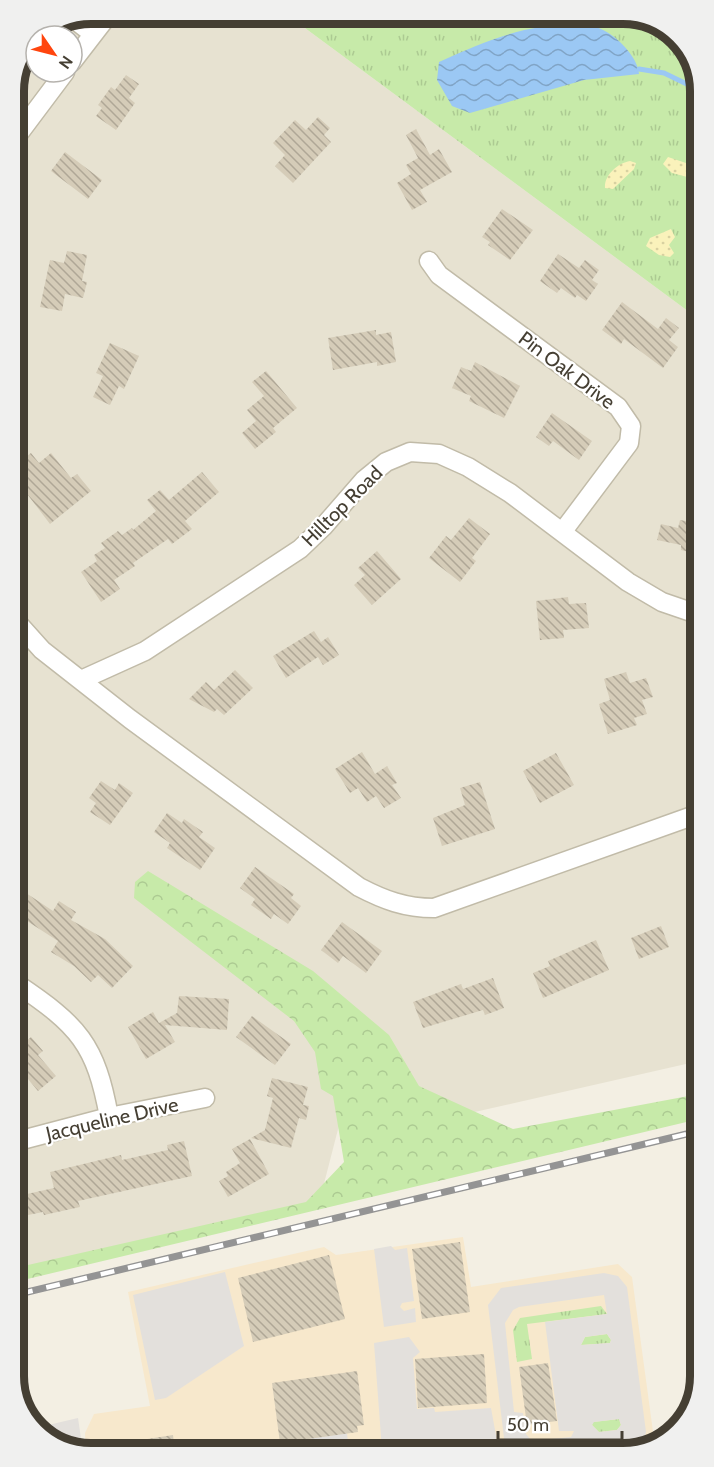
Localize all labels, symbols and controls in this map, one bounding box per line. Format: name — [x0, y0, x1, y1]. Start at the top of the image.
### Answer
north arrow — [24, 24, 84, 84]
text: N — [55, 52, 77, 72]
street label: Pin Oak Drive — [514, 326, 620, 414]
street label: Hilltop Road — [297, 461, 387, 551]
street label: Jacqueline Drive — [43, 1092, 180, 1146]
scale bar — [498, 1404, 622, 1442]
text: 50 m — [507, 1414, 549, 1436]

